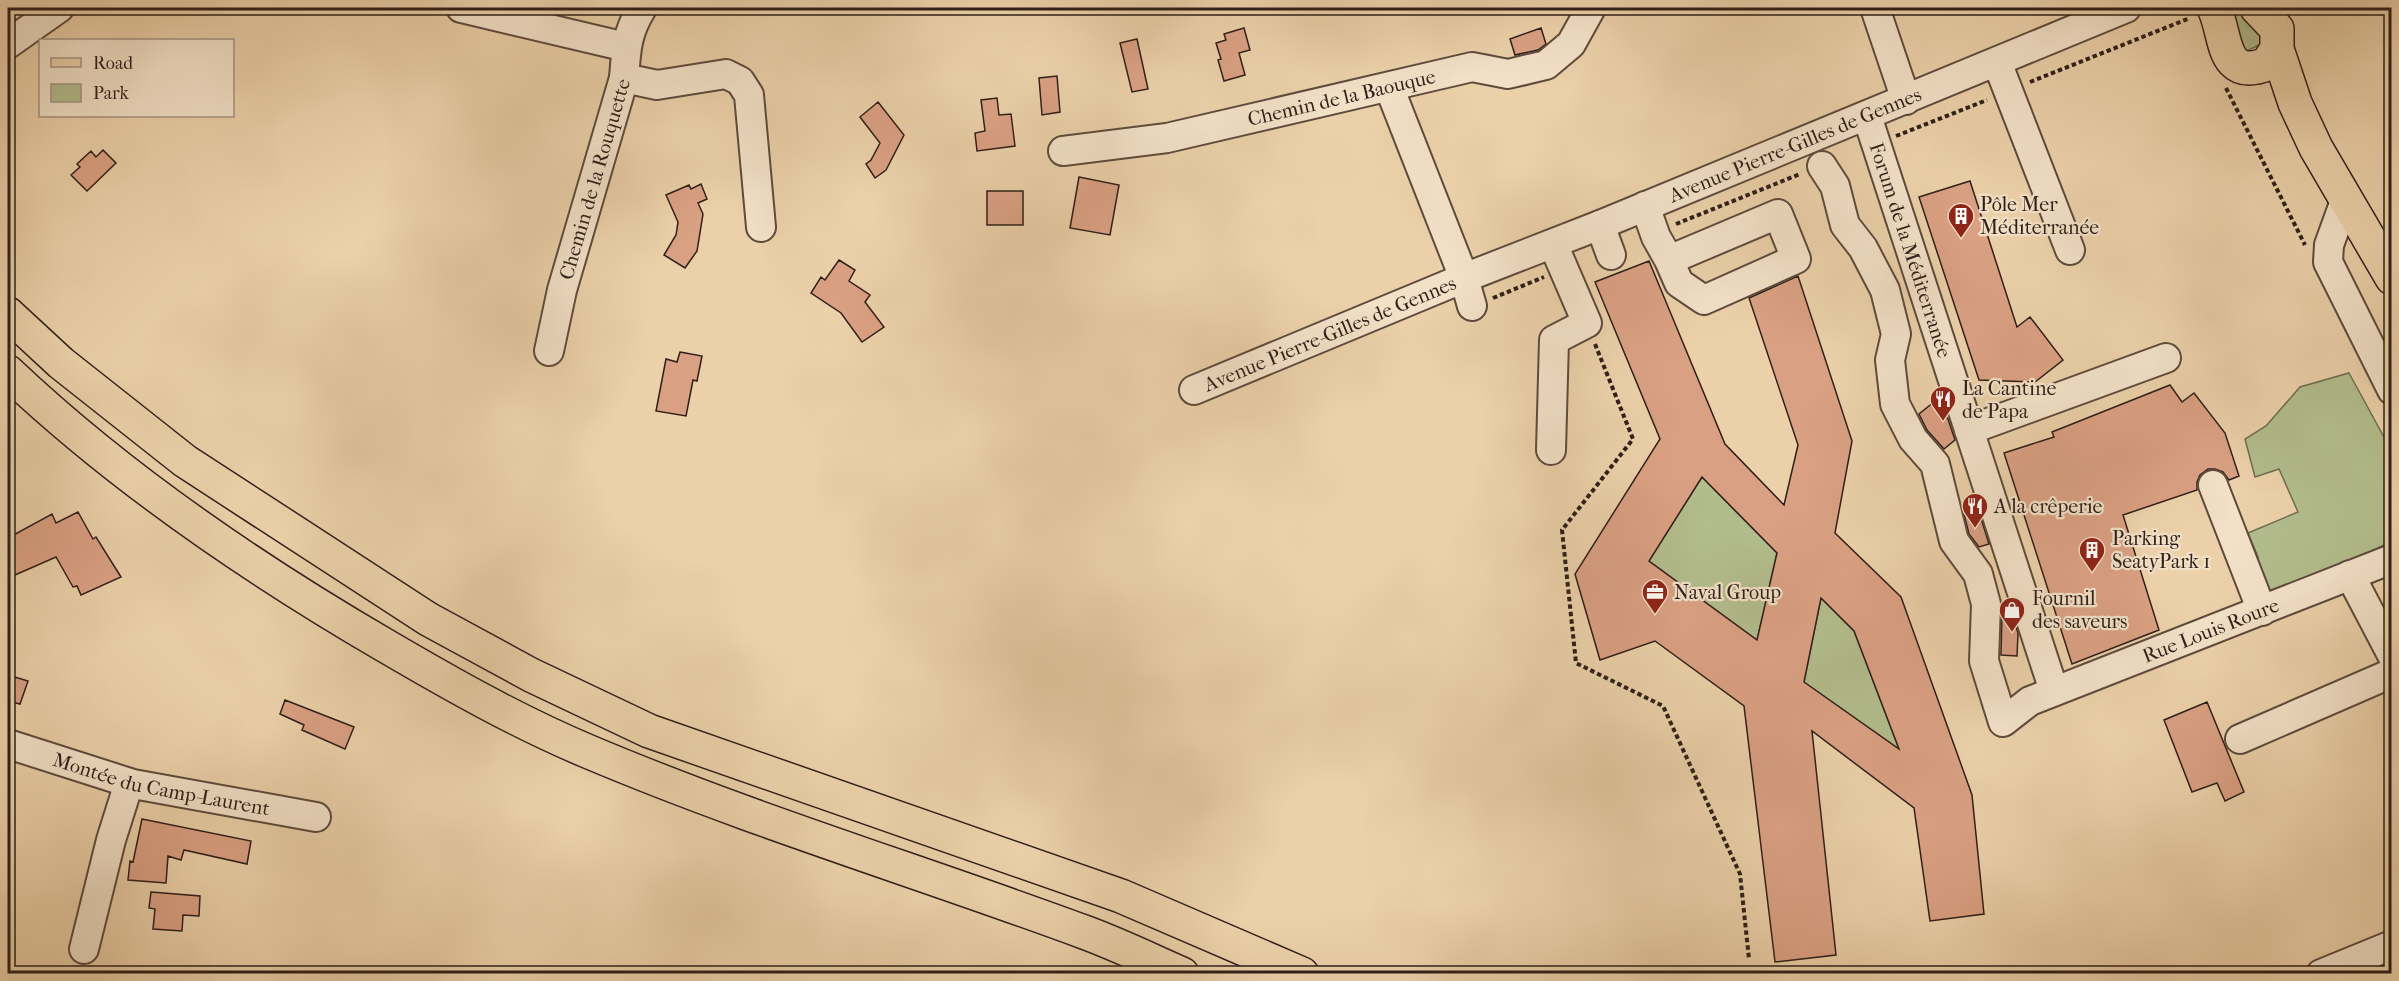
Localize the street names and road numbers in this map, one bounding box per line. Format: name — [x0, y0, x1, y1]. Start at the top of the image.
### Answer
street label: Chemin de la Baouque — [1245, 64, 1438, 130]
street label: Chemin de la Rouquette — [554, 76, 635, 282]
street label: Avenue Pierre-Gilles de Gennes — [1664, 82, 1924, 207]
street label: Forum de la Méditerranée — [1865, 140, 1956, 361]
street label: Avenue Pierre-Gilles de Gennes — [1199, 271, 1459, 397]
street label: Rue Louis Roure — [2139, 593, 2282, 667]
street label: Montée du Camp-Laurent — [50, 748, 272, 820]

